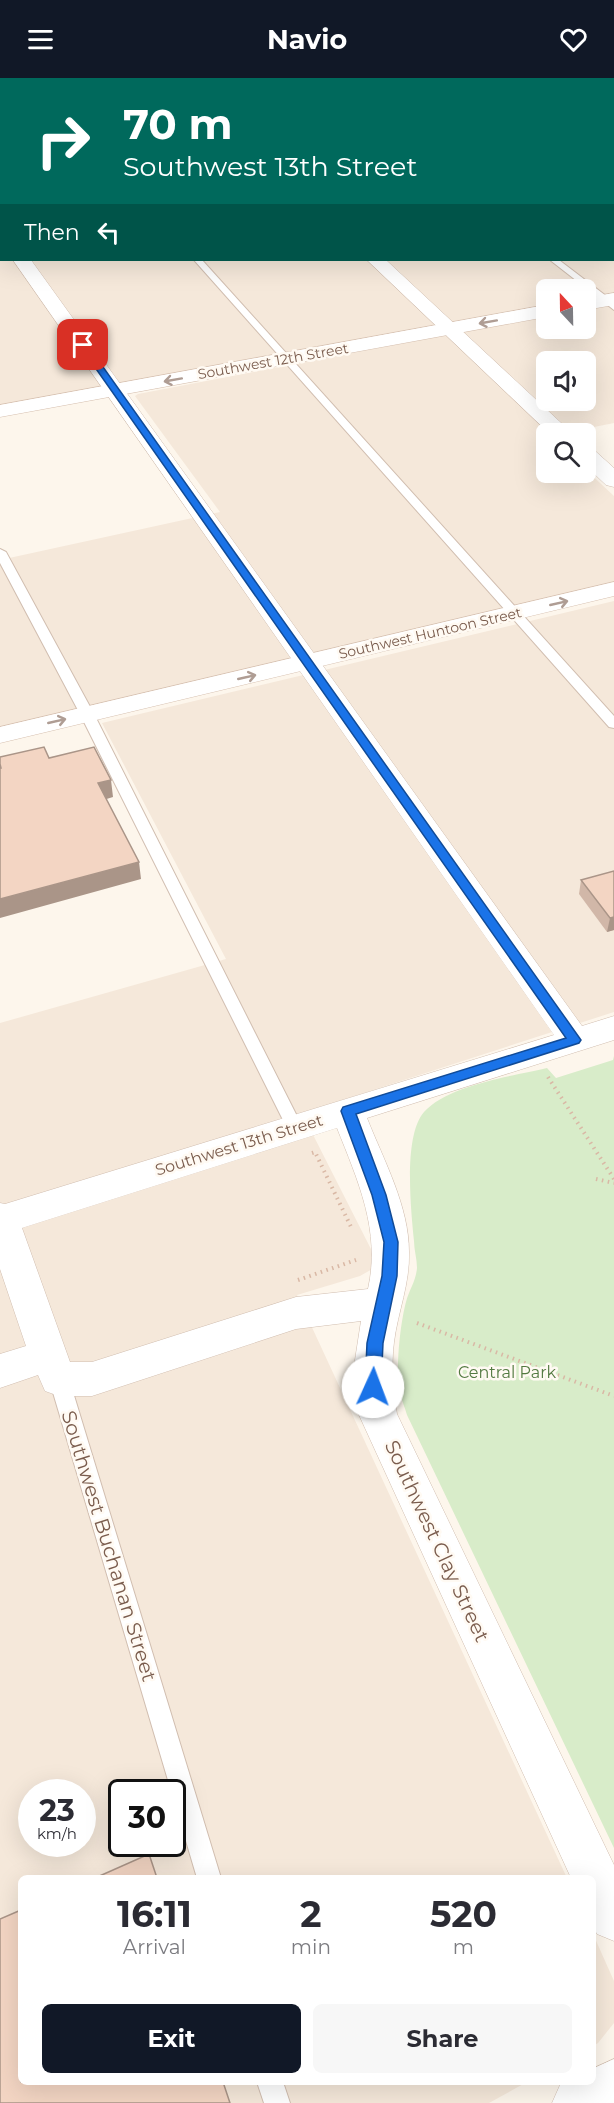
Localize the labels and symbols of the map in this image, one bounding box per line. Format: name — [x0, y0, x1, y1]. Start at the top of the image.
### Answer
north arrow — [536, 279, 596, 339]
one-way arrow — [479, 316, 499, 327]
pin — [57, 319, 108, 370]
street label: Southwest 12th Street — [196, 339, 350, 383]
one-way arrow — [163, 375, 183, 386]
one-way arrow — [549, 596, 568, 608]
street label: Southwest Huntoon Street — [337, 603, 524, 663]
one-way arrow — [237, 670, 256, 682]
one-way arrow — [47, 715, 66, 727]
street label: Southwest 13th Street — [153, 1110, 326, 1180]
position arrow — [341, 1355, 405, 1419]
park label: Central Park — [458, 1363, 557, 1382]
street label: Southwest Buchanan Street — [56, 1408, 162, 1684]
street label: Southwest Clay Street — [380, 1436, 494, 1646]
speed limit sign: 30 — [108, 1779, 186, 1857]

